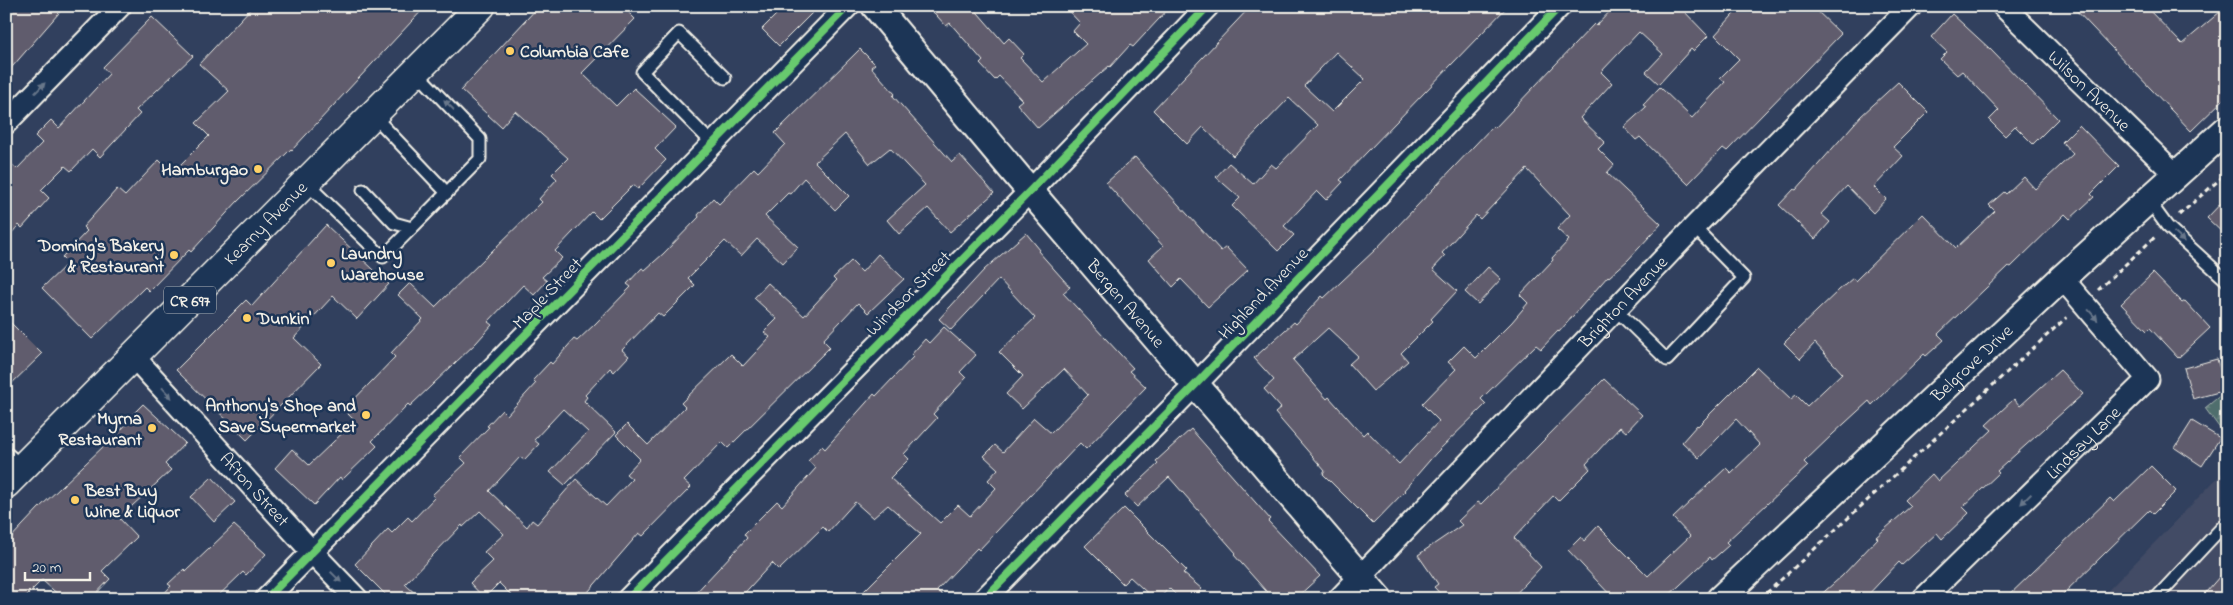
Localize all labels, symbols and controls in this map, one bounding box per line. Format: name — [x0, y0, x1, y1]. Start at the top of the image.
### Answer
place label: Columbia Cafe — [520, 40, 630, 66]
marker: Columbia Cafe — [504, 45, 516, 57]
street label: Wilson Avenue — [2041, 45, 2136, 139]
one-way arrow — [34, 82, 46, 94]
one-way arrow — [443, 99, 455, 111]
place label: Hamburgao — [161, 158, 248, 185]
marker: Hamburgao — [252, 163, 264, 175]
street label: Kearny Avenue — [219, 176, 315, 272]
one-way arrow — [2173, 231, 2185, 243]
place label: Doming's Bakery & Restaurant — [37, 234, 165, 281]
place label: Laundry Warehouse — [341, 242, 425, 289]
street label: Highland Avenue — [1214, 242, 1317, 347]
street label: Windsor Street — [861, 246, 958, 343]
marker: Doming's Bakery & Restaurant — [168, 249, 180, 261]
street label: Brighton Avenue — [1573, 250, 1676, 356]
street label: Maple Street — [508, 253, 589, 336]
street label: Bergen Avenue — [1078, 254, 1170, 355]
marker: Laundry Warehouse — [325, 257, 337, 269]
road number: CR 697 — [164, 286, 216, 314]
place label: Dunkin' — [256, 307, 311, 333]
one-way arrow — [2088, 308, 2099, 321]
marker: Dunkin' — [241, 312, 253, 324]
street label: Belgrove Drive — [1925, 319, 2020, 410]
one-way arrow — [161, 386, 173, 398]
place label: Anthony's Shop and Save Supermarket — [205, 394, 357, 441]
street label: Lindsay Lane — [2041, 400, 2129, 487]
place label: Myrna Restaurant — [59, 407, 143, 454]
marker: Anthony's Shop and Save Supermarket — [360, 409, 372, 421]
marker: Myrna Restaurant — [146, 422, 158, 434]
street label: Afton Street — [212, 447, 294, 534]
place label: Best Buy Wine & Liquor — [84, 479, 180, 526]
one-way arrow — [2020, 493, 2032, 505]
marker: Best Buy Wine & Liquor — [69, 494, 81, 506]
scale bar — [25, 550, 90, 582]
text: 20 m — [32, 557, 62, 579]
one-way arrow — [330, 571, 342, 583]

